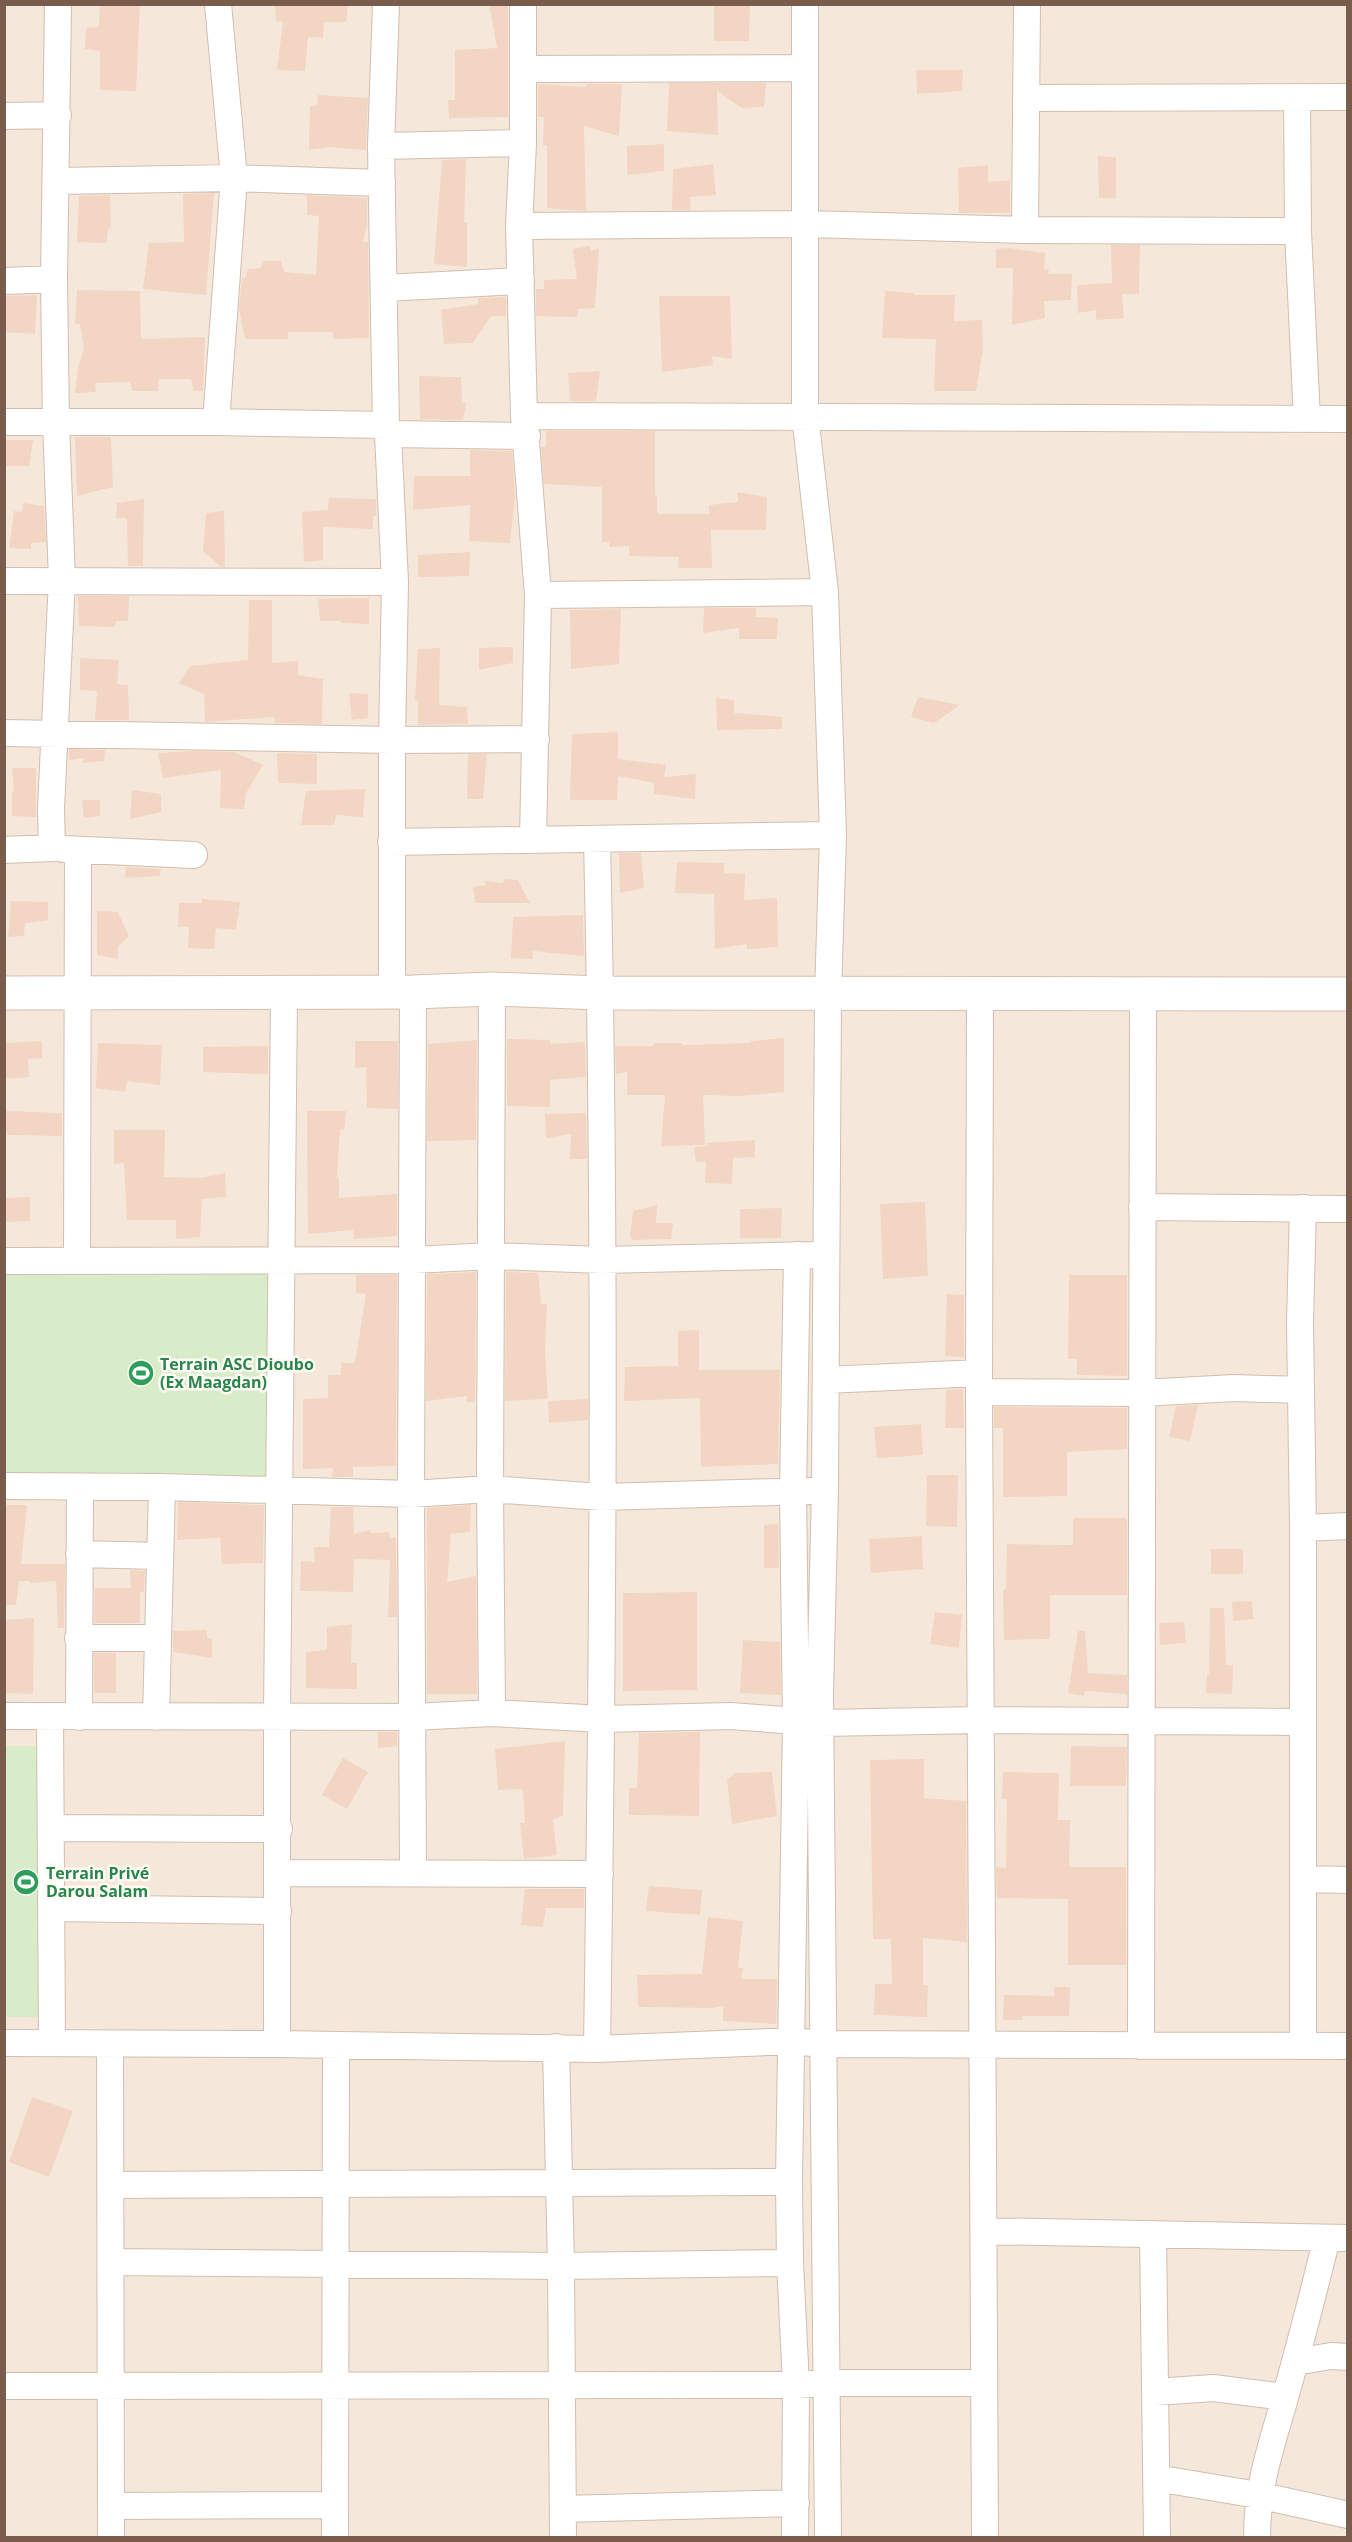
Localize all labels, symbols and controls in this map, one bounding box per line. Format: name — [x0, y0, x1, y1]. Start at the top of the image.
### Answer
place label: Terrain ASC Dioubo (Ex Maagdan) — [160, 1353, 314, 1393]
sports icon: Terrain ASC Dioubo (Ex Maagdan) — [126, 1358, 156, 1388]
place label: Terrain Privé Darou Salam — [46, 1862, 149, 1902]
sports icon: Terrain Privé Darou Salam — [11, 1867, 41, 1897]

